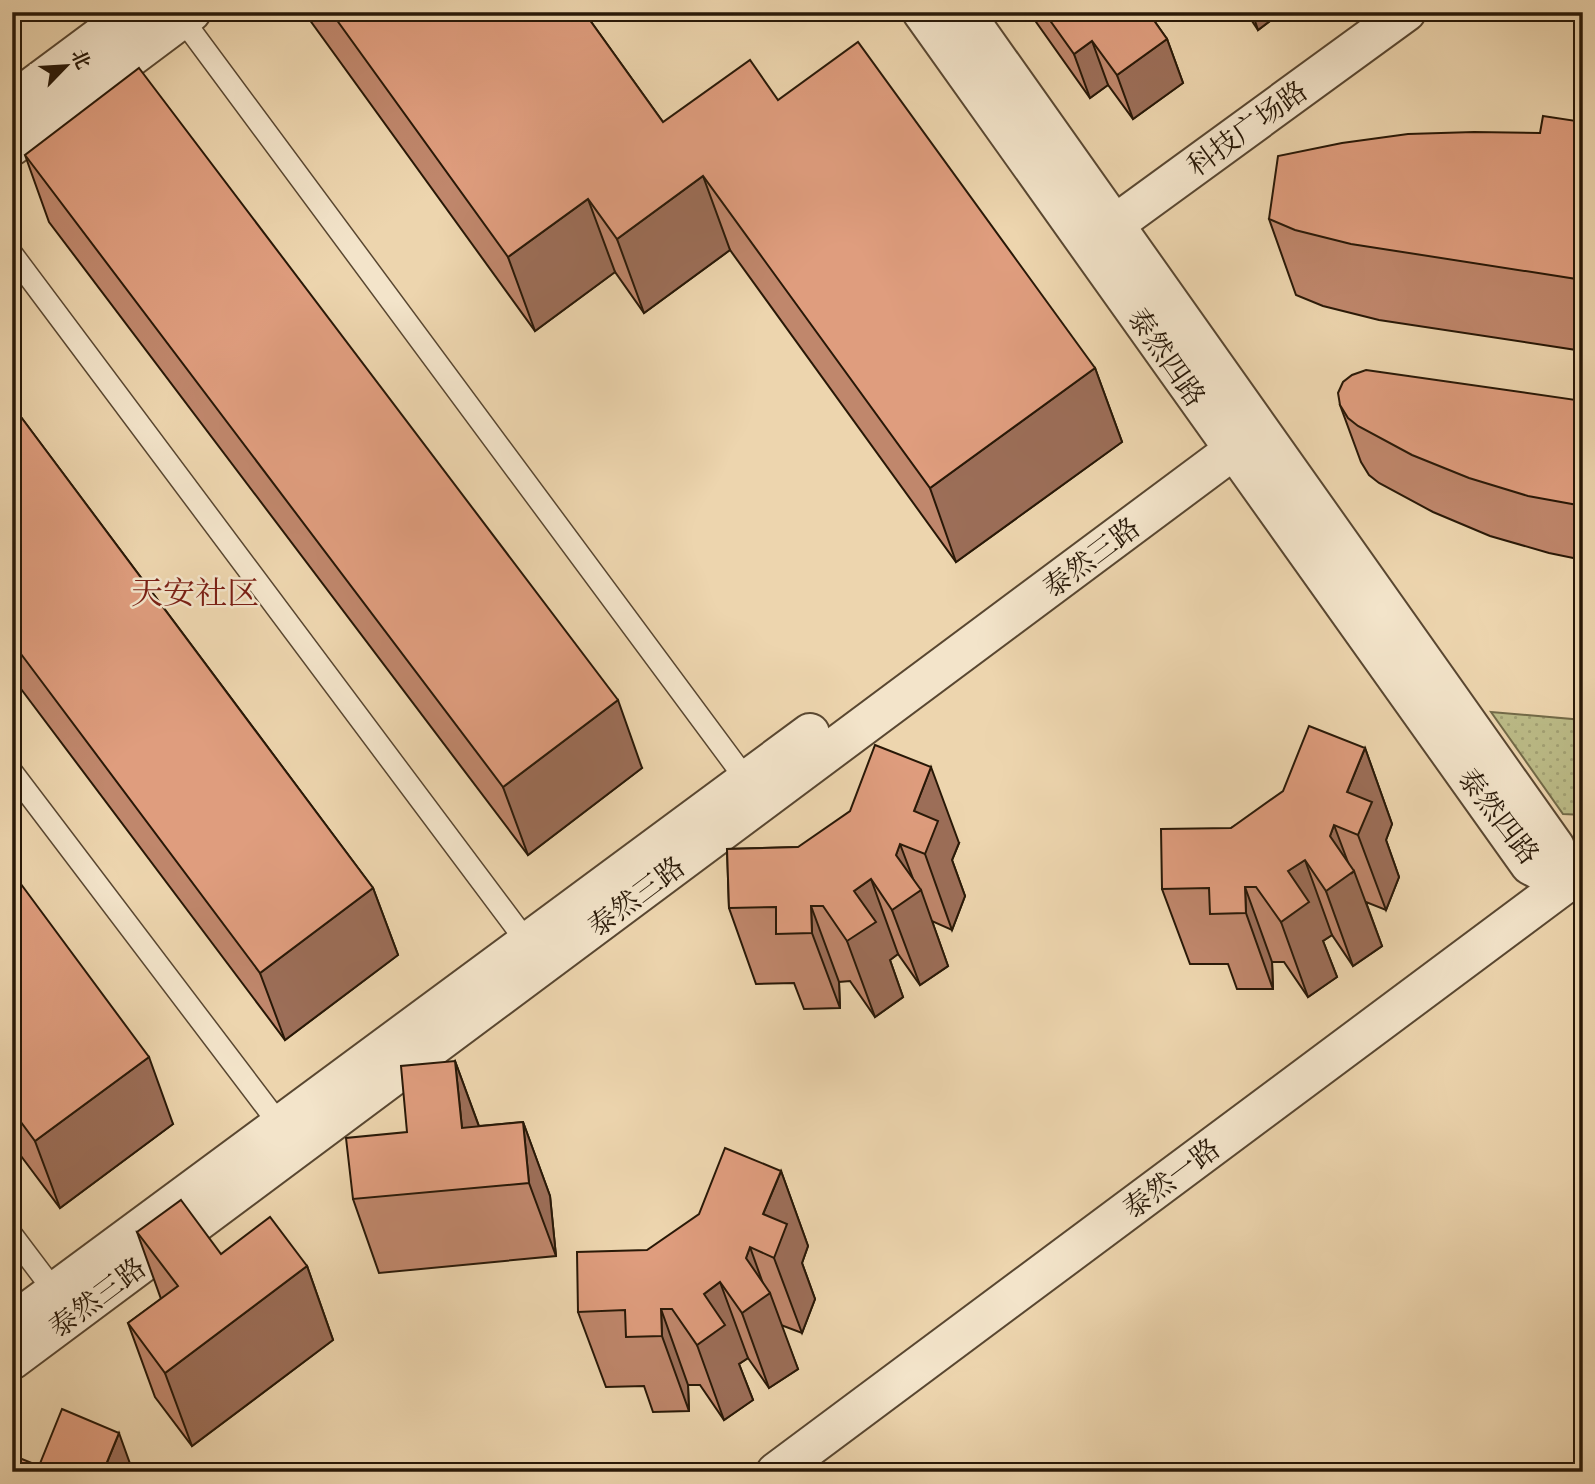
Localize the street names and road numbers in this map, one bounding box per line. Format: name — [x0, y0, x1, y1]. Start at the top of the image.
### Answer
street label: 科技广场路 — [1180, 72, 1314, 184]
street label: 泰然四路 — [1120, 301, 1214, 413]
street label: 泰然三路 — [1035, 509, 1147, 605]
street label: 泰然四路 — [1450, 761, 1548, 871]
street label: 泰然三路 — [580, 848, 692, 944]
street label: 泰然一路 — [1115, 1130, 1227, 1226]
street label: 泰然三路 — [41, 1249, 153, 1345]

